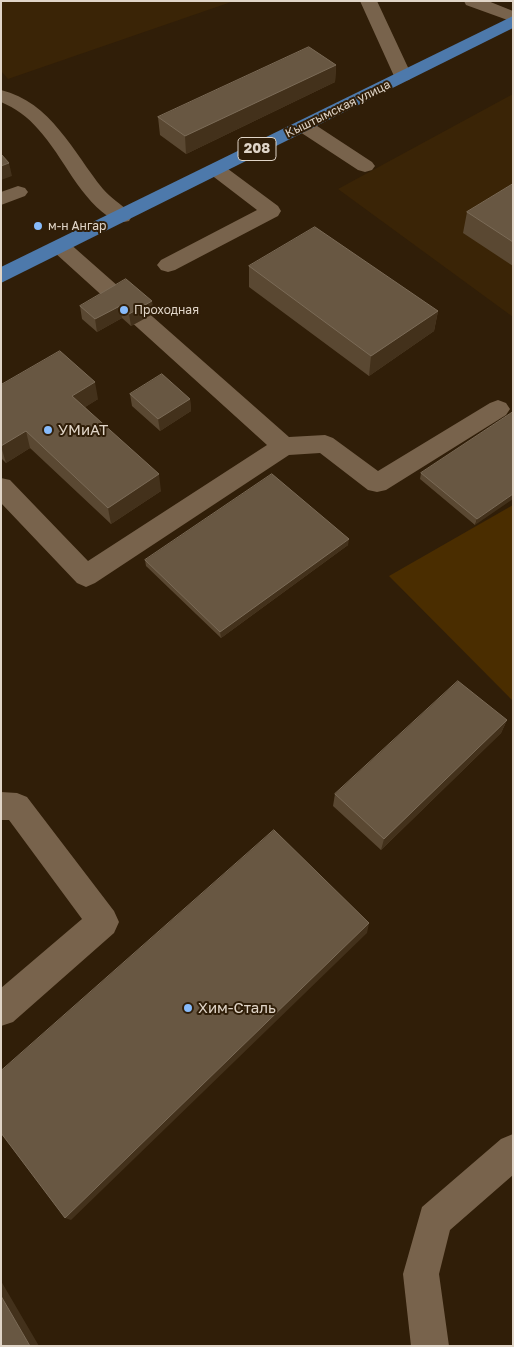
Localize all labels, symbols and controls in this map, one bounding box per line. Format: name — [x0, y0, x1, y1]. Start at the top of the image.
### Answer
street label: Кыштымская улица — [283, 77, 393, 141]
road number: 208 — [238, 138, 276, 160]
place label: м-н Ангар — [48, 219, 106, 233]
marker: м-н Ангар — [32, 220, 44, 232]
place label: Проходная — [134, 303, 199, 317]
marker: Проходная — [118, 304, 130, 316]
place label: УМиАТ — [58, 421, 108, 439]
marker: УМиАТ — [42, 424, 54, 436]
place label: Хим-Сталь — [198, 999, 276, 1017]
marker: Хим-Сталь — [182, 1002, 194, 1014]

